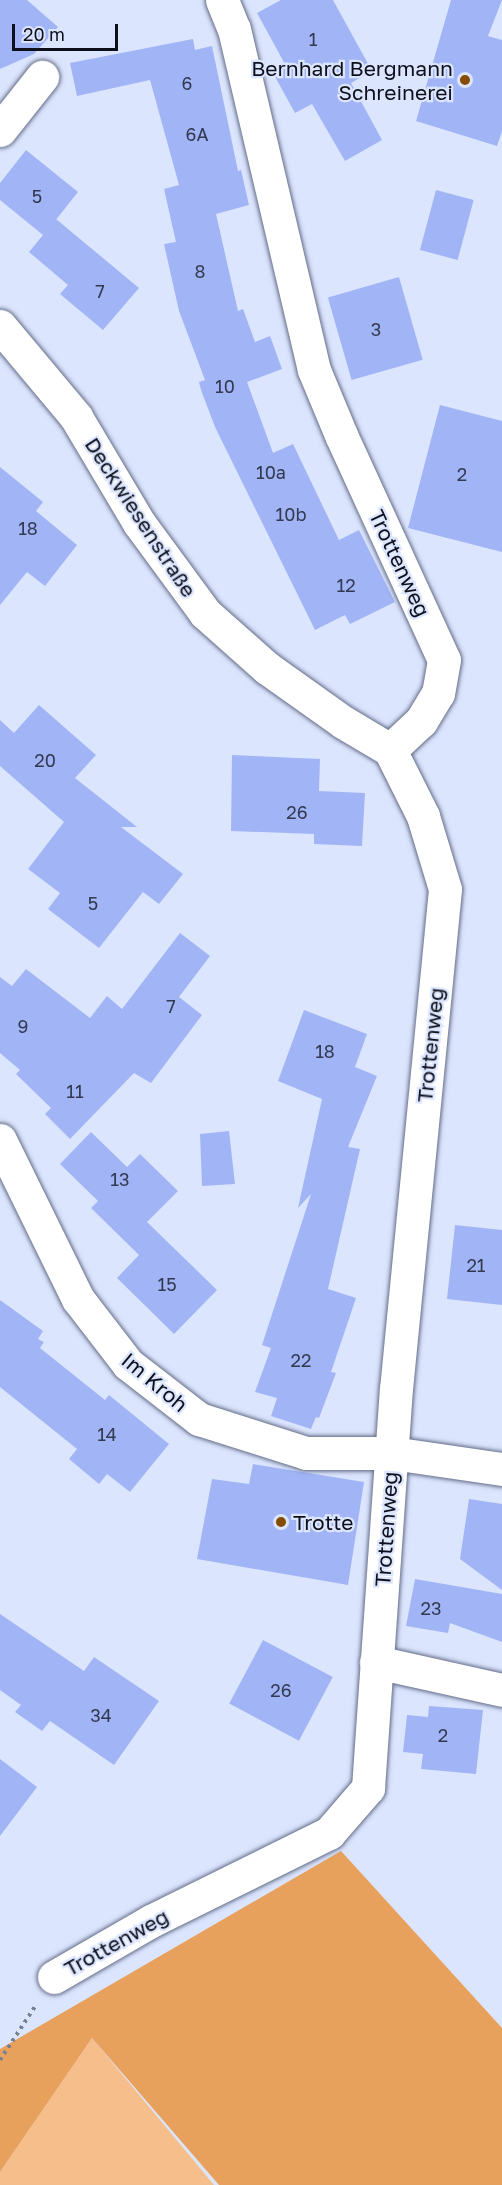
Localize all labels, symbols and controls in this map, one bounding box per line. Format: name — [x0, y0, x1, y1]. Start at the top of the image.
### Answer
scale bar — [15, 12, 122, 50]
text: 20 m — [23, 23, 65, 45]
house number: 1 — [309, 28, 317, 50]
place label: Bernhard Bergmann Schreinerei — [251, 55, 453, 105]
house number: 6 — [182, 72, 192, 94]
marker: Bernhard Bergmann Schreinerei — [458, 73, 472, 87]
house number: 6A — [186, 123, 208, 145]
house number: 5 — [32, 185, 42, 207]
house number: 8 — [195, 260, 205, 282]
house number: 7 — [95, 280, 105, 302]
house number: 3 — [371, 318, 381, 340]
house number: 10 — [215, 375, 235, 397]
street label: Deckwiesenstraße — [80, 432, 202, 602]
house number: 10a — [256, 461, 286, 483]
house number: 2 — [457, 463, 467, 485]
house number: 10b — [276, 503, 306, 525]
street label: Trottenweg — [364, 506, 436, 620]
house number: 18 — [18, 517, 38, 539]
house number: 12 — [336, 574, 356, 596]
house number: 20 — [34, 749, 56, 771]
house number: 26 — [286, 801, 308, 823]
house number: 5 — [88, 892, 98, 914]
street label: Trottenweg — [411, 986, 449, 1104]
house number: 7 — [166, 995, 176, 1017]
house number: 9 — [18, 1015, 28, 1037]
house number: 18 — [315, 1040, 335, 1062]
house number: 11 — [66, 1080, 84, 1102]
house number: 13 — [110, 1168, 130, 1190]
house number: 21 — [466, 1254, 486, 1276]
house number: 15 — [157, 1273, 177, 1295]
street label: Im Kroh — [117, 1347, 193, 1417]
house number: 22 — [291, 1349, 311, 1371]
house number: 14 — [97, 1423, 117, 1445]
street label: Trottenweg — [369, 1471, 403, 1587]
place label: Trotte — [293, 1509, 353, 1535]
marker: Trotte — [274, 1515, 288, 1529]
house number: 23 — [421, 1597, 441, 1619]
house number: 26 — [270, 1679, 292, 1701]
house number: 34 — [90, 1704, 112, 1726]
house number: 2 — [438, 1724, 448, 1746]
street label: Trottenweg — [60, 1903, 172, 1981]

